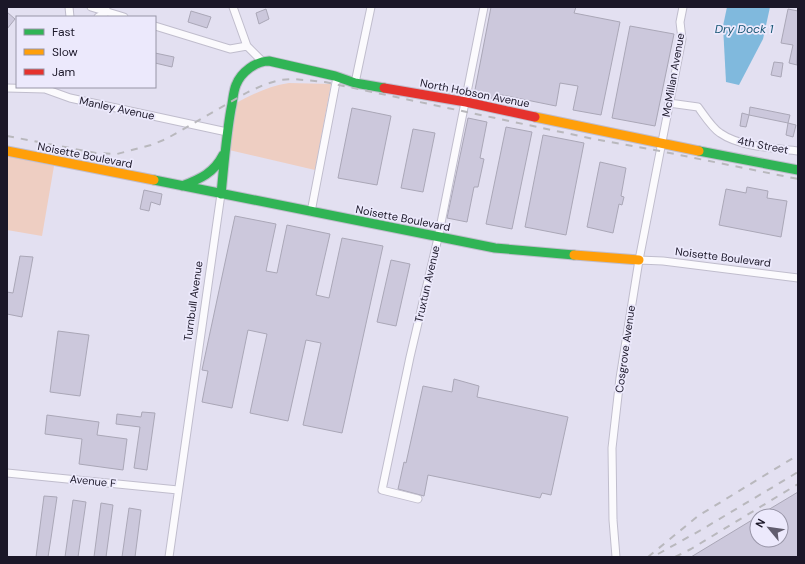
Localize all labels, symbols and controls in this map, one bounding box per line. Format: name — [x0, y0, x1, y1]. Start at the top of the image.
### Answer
legend — [16, 16, 156, 88]
water label: Dry Dock 1 — [715, 21, 773, 37]
text: Fast — [52, 24, 75, 40]
street label: McMillan Avenue — [659, 32, 687, 118]
text: Slow — [52, 44, 78, 60]
text: Jam — [52, 64, 75, 80]
street label: North Hobson Avenue — [419, 76, 531, 110]
street label: Manley Avenue — [78, 93, 156, 123]
street label: 4th Street — [736, 133, 790, 157]
street label: Noisette Boulevard — [36, 139, 134, 171]
street label: Noisette Boulevard — [354, 202, 452, 234]
street label: Truxtun Avenue — [411, 244, 443, 324]
street label: Noisette Boulevard — [674, 244, 772, 270]
street label: Turnbull Avenue — [180, 260, 206, 342]
street label: Cosgrove Avenue — [612, 304, 638, 394]
street label: Avenue F — [69, 472, 117, 490]
north arrow — [749, 508, 789, 548]
text: N — [752, 516, 768, 530]

